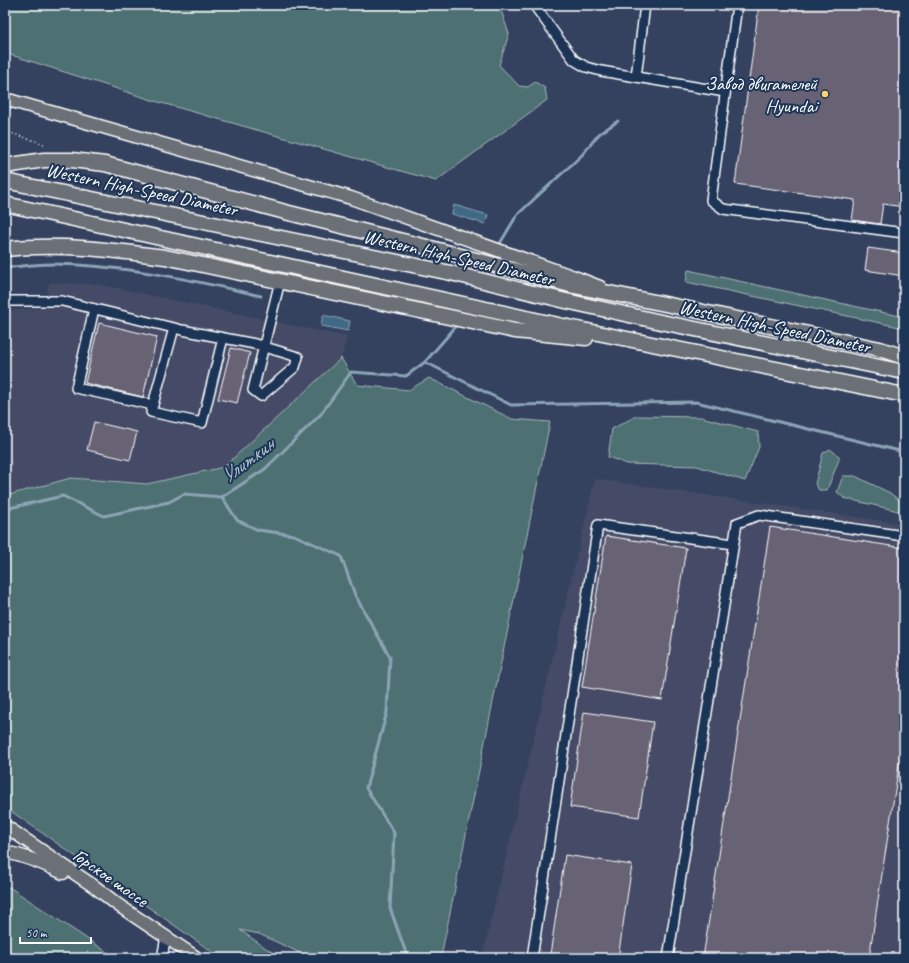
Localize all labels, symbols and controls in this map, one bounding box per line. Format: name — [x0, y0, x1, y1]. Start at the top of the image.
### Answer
place label: Завод двигателей Hyundai — [705, 72, 819, 118]
marker: Завод двигателей Hyundai — [820, 89, 830, 99]
street label: Western High-Speed Diameter — [44, 158, 241, 222]
street label: Western High-Speed Diameter — [361, 224, 557, 292]
street label: Western High-Speed Diameter — [677, 295, 874, 359]
water label: Улиткин — [216, 431, 281, 489]
street label: Горское шоссе — [68, 843, 154, 913]
scale bar — [20, 919, 91, 945]
text: 50 m — [26, 925, 48, 941]

